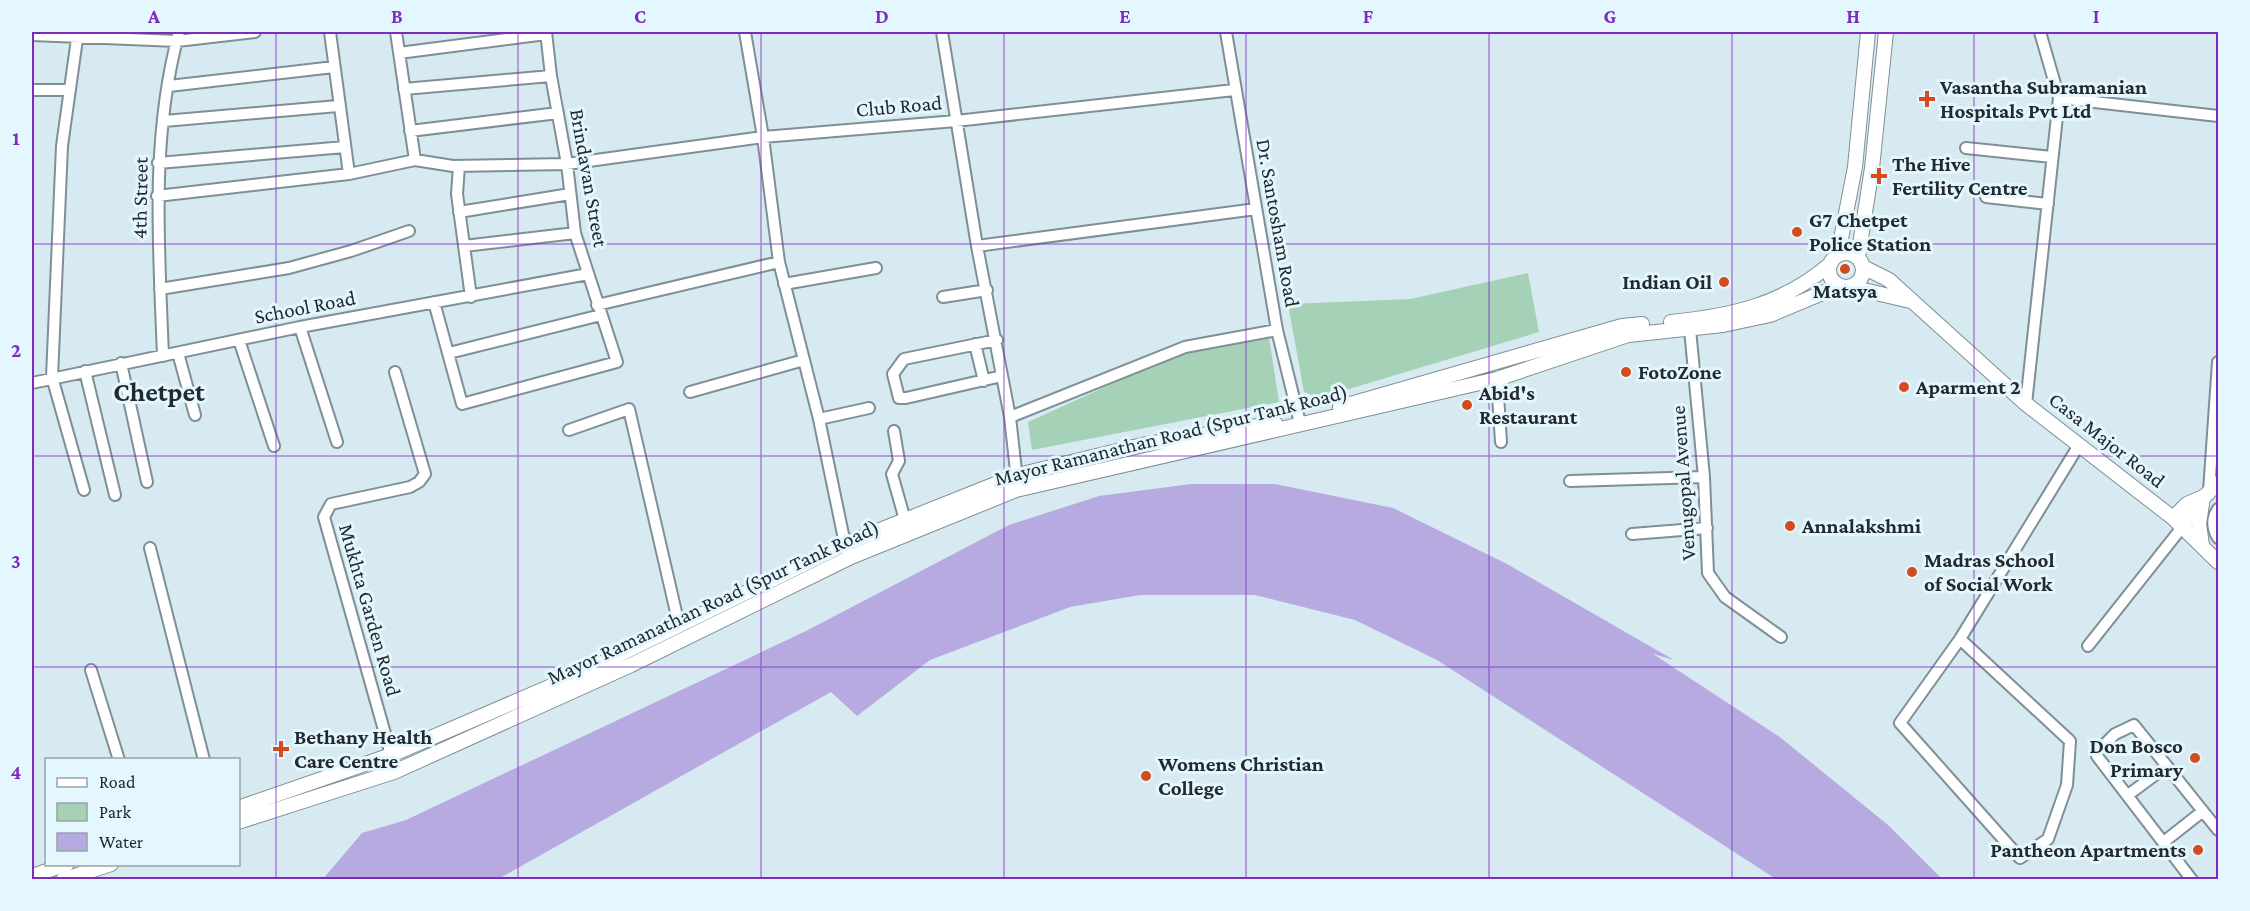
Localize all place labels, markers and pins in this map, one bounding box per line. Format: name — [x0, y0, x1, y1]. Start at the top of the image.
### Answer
place label: Vasantha Subramanian Hospitals Pvt Ltd — [1939, 75, 2147, 123]
marker: Vasantha Subramanian Hospitals Pvt Ltd — [1918, 90, 1936, 108]
place label: The Hive Fertility Centre — [1892, 152, 2028, 200]
marker: The Hive Fertility Centre — [1870, 167, 1888, 185]
place label: G7 Chetpet Police Station — [1809, 208, 1931, 256]
marker: G7 Chetpet Police Station — [1790, 225, 1804, 239]
marker: Matsya — [1838, 262, 1852, 276]
place label: Indian Oil — [1622, 270, 1712, 294]
marker: Indian Oil — [1717, 275, 1731, 289]
place label: Matsya — [1813, 279, 1878, 303]
place label: FotoZone — [1638, 360, 1722, 384]
marker: FotoZone — [1619, 365, 1633, 379]
place label: Aparment 2 — [1915, 375, 2021, 399]
marker: Aparment 2 — [1897, 380, 1911, 394]
place label: Abid's Restaurant — [1478, 381, 1578, 429]
marker: Abid's Restaurant — [1460, 398, 1474, 412]
place label: Annalakshmi — [1801, 514, 1921, 538]
marker: Annalakshmi — [1783, 519, 1797, 533]
place label: Madras School of Social Work — [1924, 548, 2055, 596]
marker: Madras School of Social Work — [1905, 565, 1919, 579]
place label: Bethany Health Care Centre — [294, 725, 432, 773]
place label: Don Bosco Primary — [2089, 734, 2184, 782]
marker: Bethany Health Care Centre — [272, 740, 290, 758]
marker: Don Bosco Primary — [2188, 751, 2202, 765]
place label: Womens Christian College — [1157, 752, 1324, 800]
marker: Womens Christian College — [1139, 769, 1153, 783]
place label: Pantheon Apartments — [1990, 838, 2186, 862]
marker: Pantheon Apartments — [2191, 843, 2205, 857]

